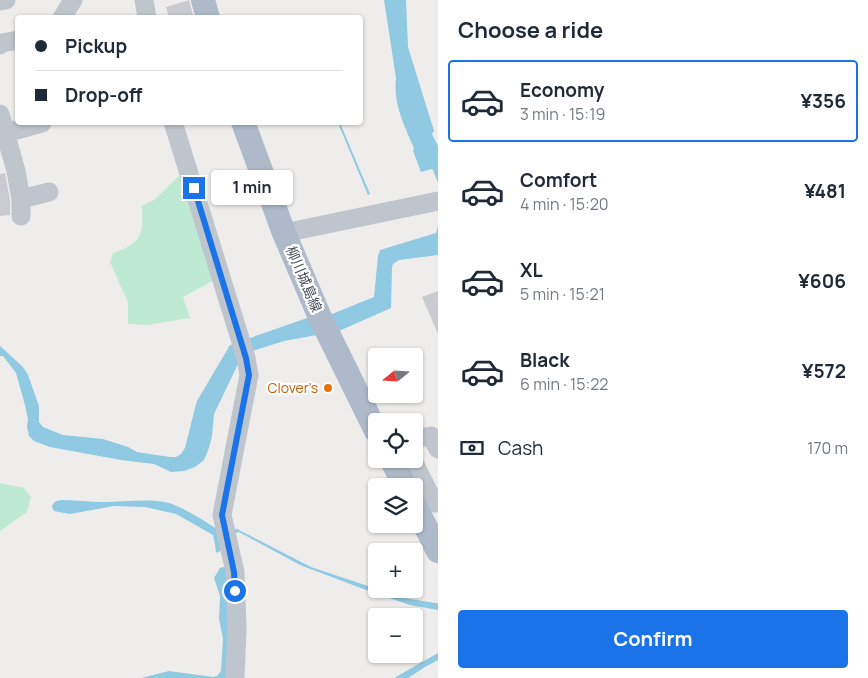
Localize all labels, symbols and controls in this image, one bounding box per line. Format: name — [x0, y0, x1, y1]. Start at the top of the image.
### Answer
text: Choose a ride — [458, 15, 603, 45]
text: Pickup — [65, 33, 127, 59]
text: Economy — [520, 77, 604, 103]
icon: car — [460, 79, 505, 124]
text: Drop-off — [65, 82, 142, 108]
text: ¥356 — [800, 88, 846, 114]
text: 3 min · 15:19 — [520, 103, 605, 125]
text: Comfort — [520, 167, 597, 193]
icon: car — [460, 169, 505, 214]
callout: 1 min — [212, 170, 294, 206]
text: 1 min — [232, 176, 272, 198]
route end — [183, 177, 205, 199]
text: ¥481 — [804, 178, 846, 204]
text: 4 min · 15:20 — [520, 193, 609, 215]
street label: 柳川城島線 — [282, 243, 327, 315]
text: XL — [520, 257, 543, 283]
icon: car — [460, 259, 505, 304]
text: ¥606 — [798, 268, 846, 294]
text: 5 min · 15:21 — [520, 283, 605, 305]
text: Black — [520, 347, 569, 373]
north arrow — [368, 348, 422, 402]
map controls — [368, 348, 423, 663]
icon: car — [460, 349, 505, 394]
text: ¥572 — [802, 358, 846, 384]
text: 6 min · 15:22 — [520, 373, 608, 395]
place label: Clover's — [267, 378, 318, 397]
marker: Clover's — [322, 382, 334, 394]
button: locate — [368, 413, 423, 468]
icon: cash — [458, 434, 486, 462]
text: Cash — [498, 435, 543, 461]
text: 170 m — [807, 437, 848, 459]
button: layers — [368, 478, 423, 533]
button: + — [368, 543, 423, 598]
route start — [224, 580, 246, 602]
button: − — [368, 608, 423, 663]
button: Confirm — [458, 610, 848, 668]

